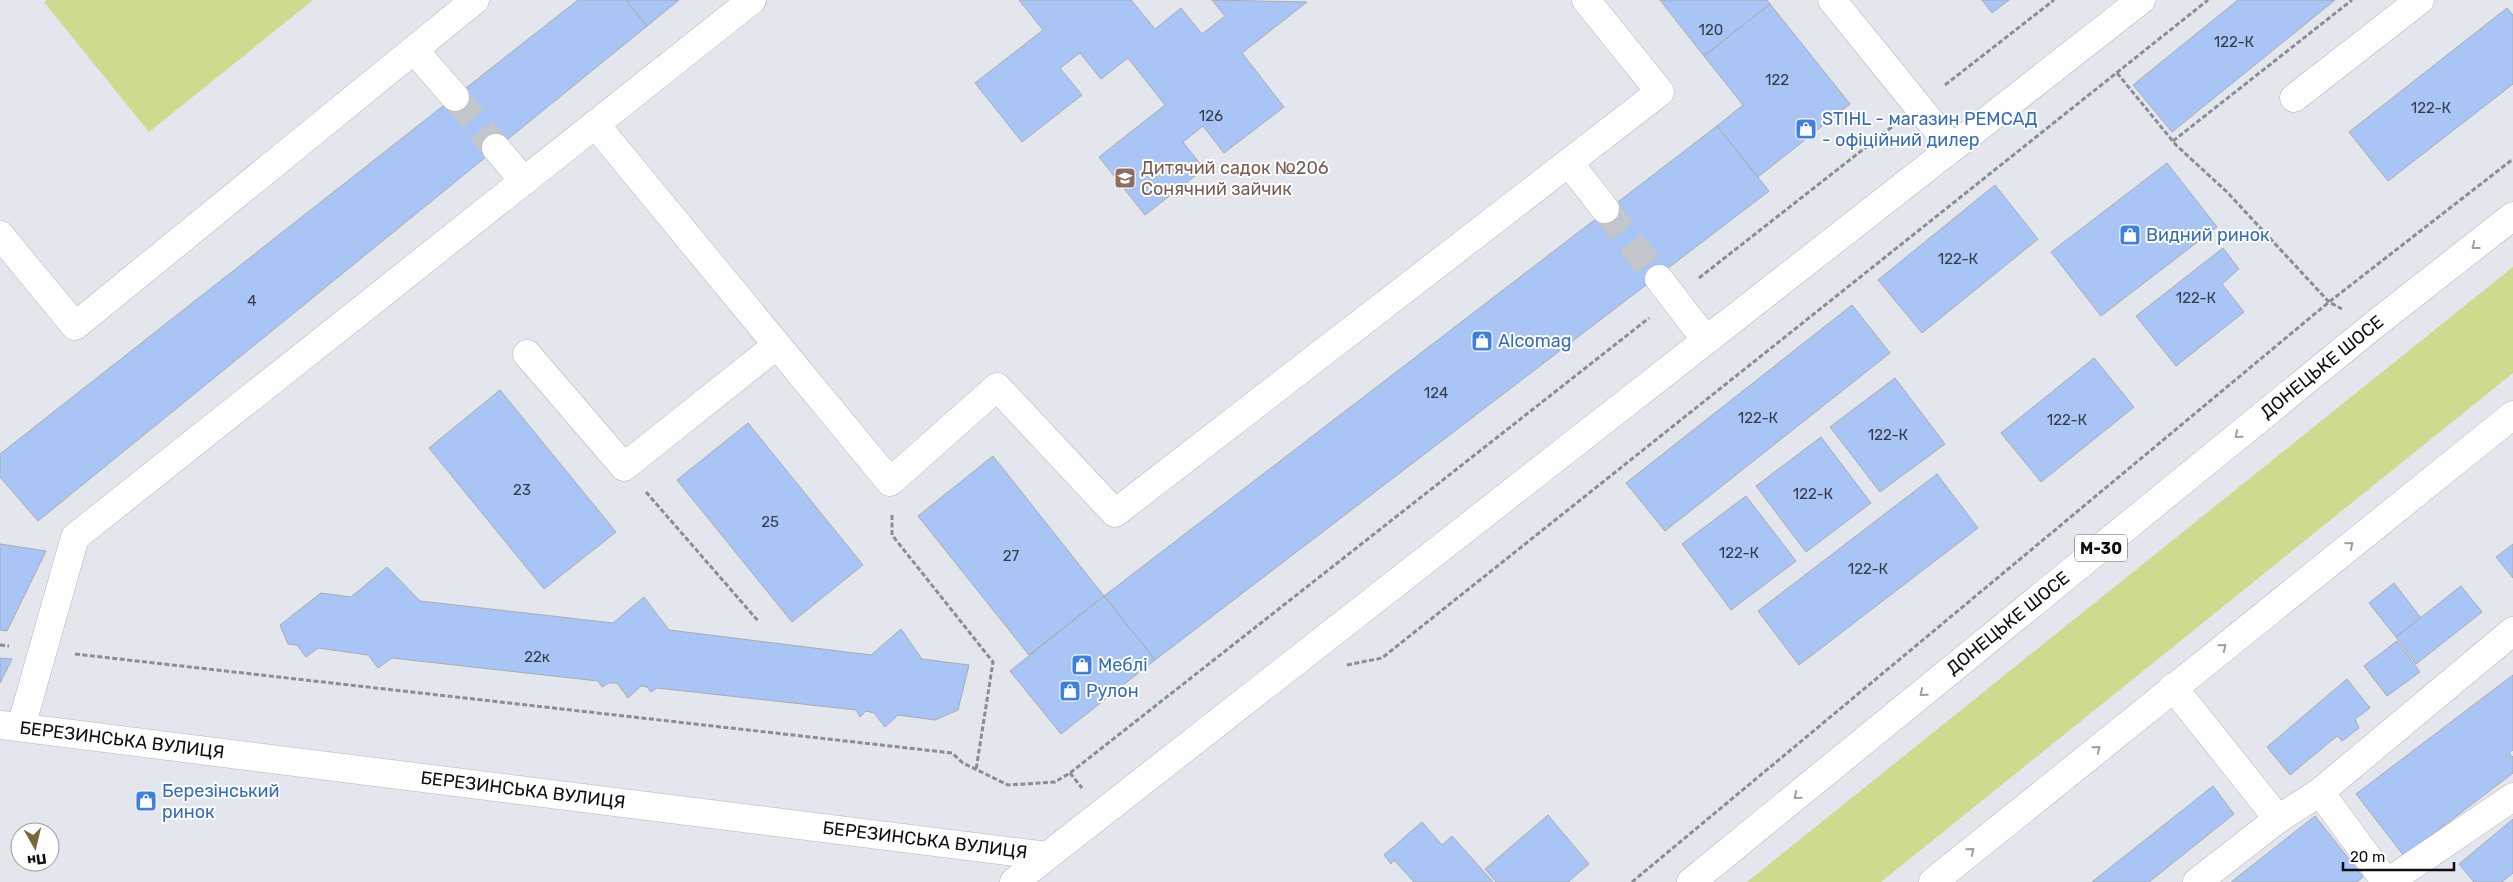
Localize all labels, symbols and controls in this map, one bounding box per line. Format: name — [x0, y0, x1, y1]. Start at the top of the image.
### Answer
house number: 120 — [1699, 21, 1723, 39]
house number: 122-К — [2214, 33, 2255, 51]
house number: 122 — [1765, 71, 1789, 89]
house number: 122-К — [2411, 99, 2452, 117]
house number: 126 — [1199, 107, 1223, 125]
place label: STIHL - магазин РЕМСАД - офіційний дилер — [1822, 108, 2038, 151]
shop icon: STIHL - магазин РЕМСАД - офіційний дилер — [1794, 117, 1818, 141]
place label: Дитячий садок №206 Сонячний зайчик — [1141, 157, 1329, 200]
school or university icon: Дитячий садок №206 Сонячний зайчик — [1113, 166, 1137, 190]
shop icon: Видний ринок — [2118, 223, 2142, 247]
place label: Видний ринок — [2146, 224, 2270, 246]
one-way arrow — [2471, 241, 2480, 250]
house number: 122-К — [1938, 250, 1979, 268]
house number: 122-К — [2176, 289, 2217, 307]
house number: 4 — [247, 292, 257, 310]
street label: ДОНЕЦЬКЕ ШОСЕ — [2256, 311, 2388, 423]
shop icon: Alcomag — [1470, 329, 1494, 353]
place label: Alcomag — [1498, 330, 1571, 352]
house number: 124 — [1424, 384, 1448, 402]
house number: 122-К — [1738, 409, 1779, 427]
house number: 122-К — [2047, 411, 2088, 429]
house number: 122-К — [1868, 426, 1909, 444]
one-way arrow — [2235, 430, 2244, 439]
house number: 23 — [513, 481, 531, 499]
house number: 122-К — [1793, 485, 1834, 503]
house number: 25 — [761, 513, 779, 531]
road number: М-30 — [2075, 534, 2127, 562]
one-way arrow — [2345, 542, 2354, 551]
house number: 122-К — [1719, 544, 1760, 562]
house number: 27 — [1003, 547, 1020, 565]
house number: 122-К — [1848, 560, 1889, 578]
street label: ДОНЕЦЬКЕ ШОСЕ — [1942, 567, 2074, 679]
one-way arrow — [2218, 643, 2227, 652]
house number: 22к — [524, 648, 550, 666]
shop icon: Меблі — [1070, 653, 1094, 677]
place label: Меблі — [1098, 654, 1148, 676]
shop icon: Рулон — [1058, 679, 1082, 703]
place label: Рулон — [1086, 680, 1139, 702]
one-way arrow — [1920, 687, 1929, 695]
street label: БЕРЕЗИНСЬКА ВУЛИЦЯ — [18, 717, 226, 763]
one-way arrow — [2091, 746, 2100, 754]
street label: БЕРЕЗИНСЬКА ВУЛИЦЯ — [419, 767, 627, 813]
place label: Березінський ринок — [162, 780, 279, 823]
shop icon: Березінський ринок — [134, 789, 158, 813]
one-way arrow — [1794, 790, 1803, 798]
street label: БЕРЕЗИНСЬКА ВУЛИЦЯ — [821, 817, 1029, 863]
north arrow — [10, 822, 60, 872]
scale bar — [2343, 840, 2454, 872]
text: 20 m — [2350, 848, 2385, 866]
one-way arrow — [1965, 849, 1974, 857]
text: Пн — [26, 850, 48, 869]

